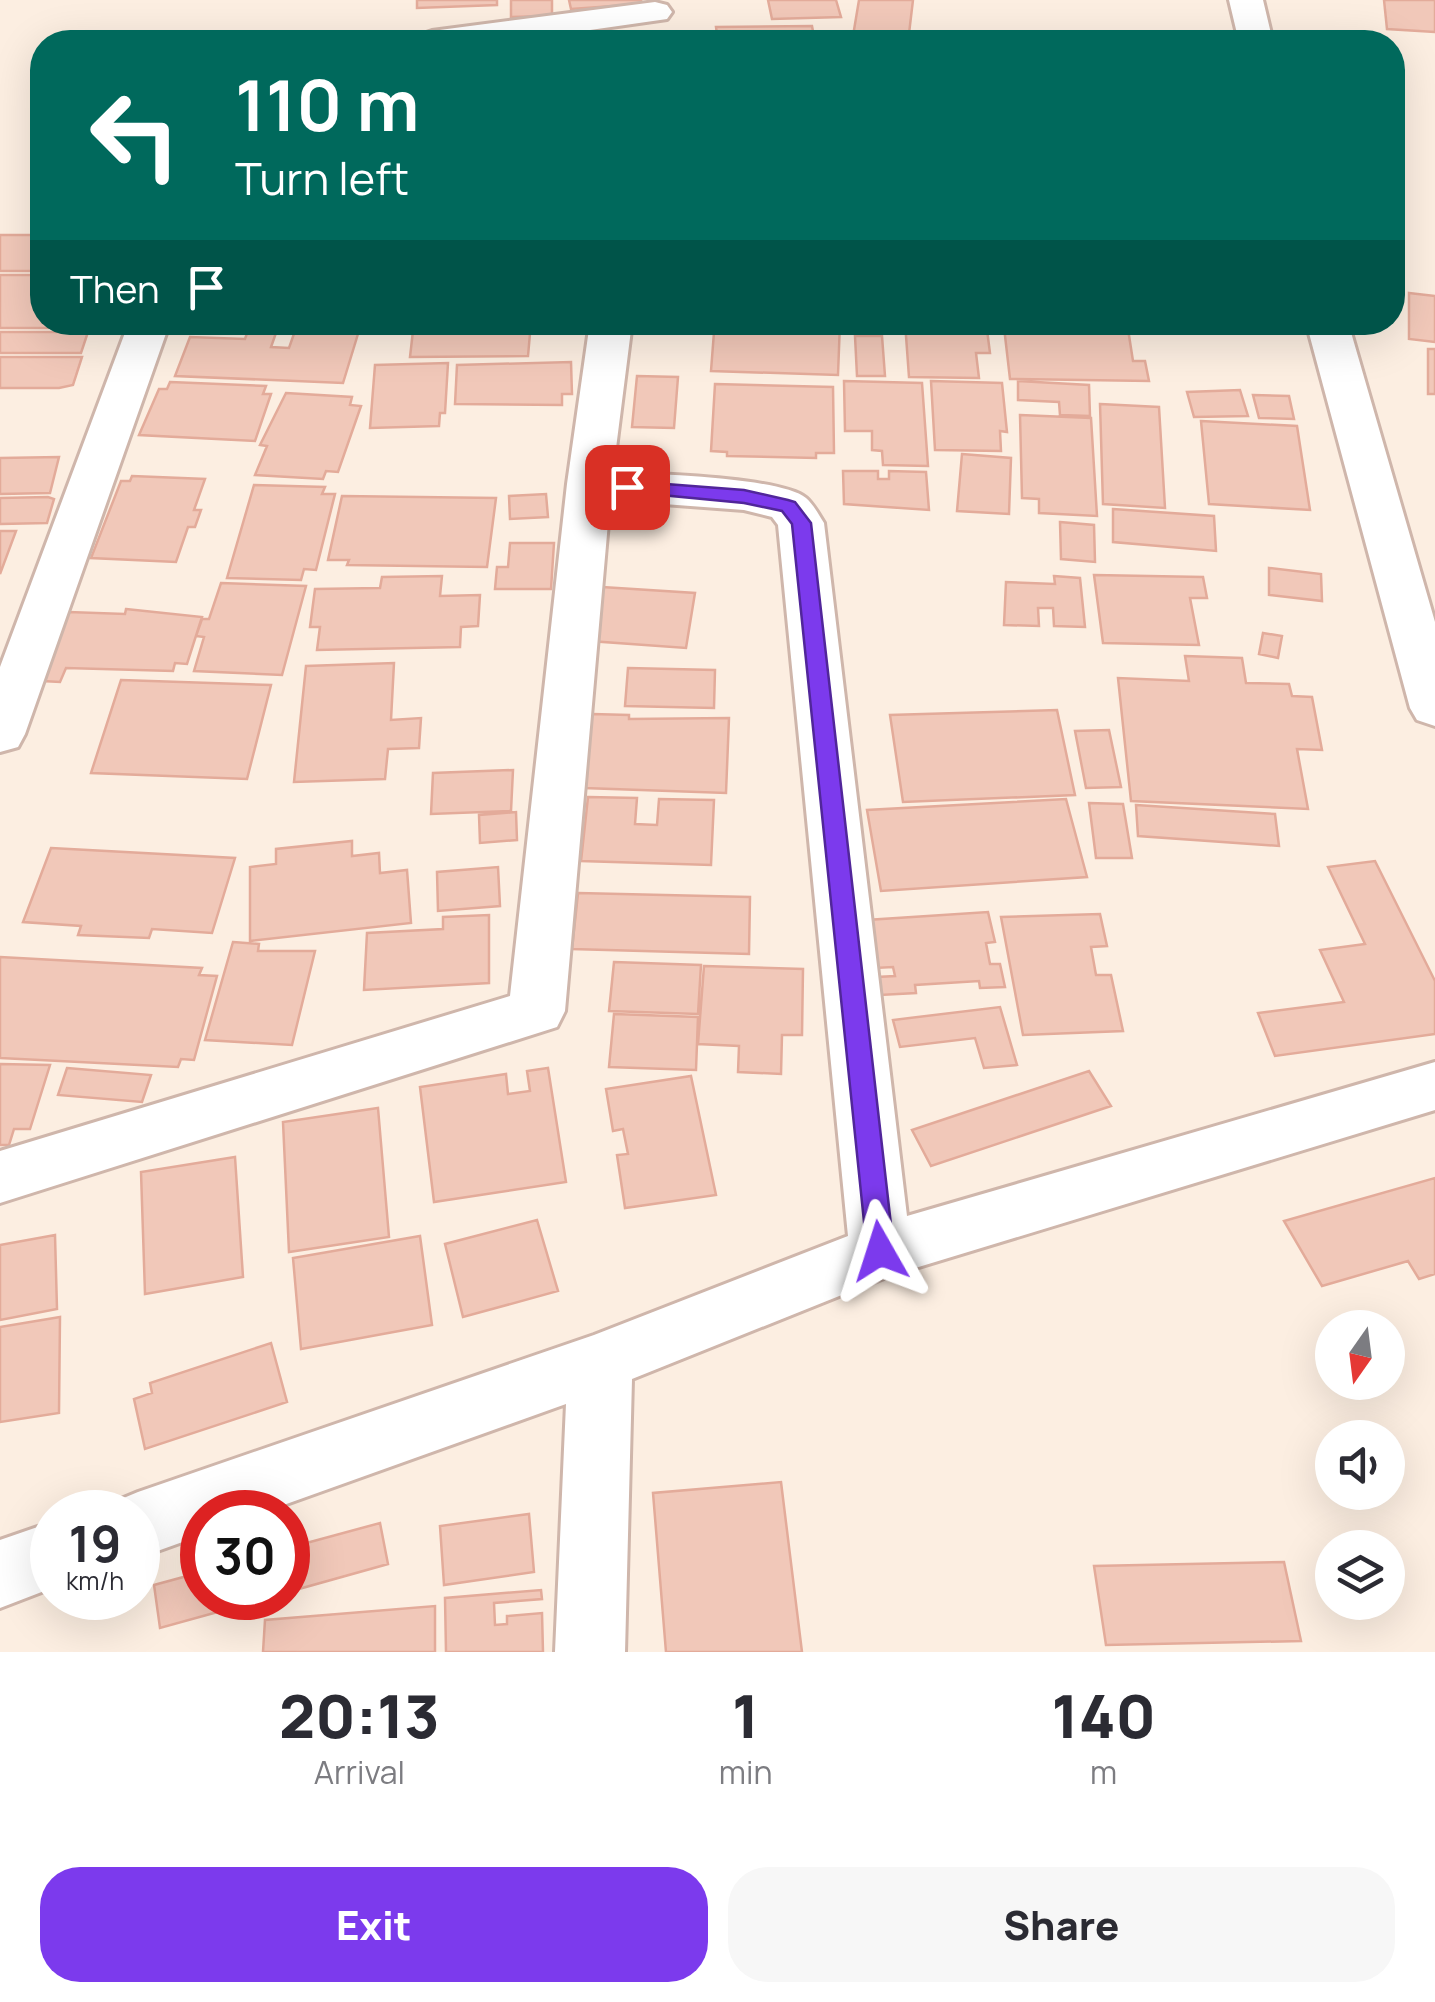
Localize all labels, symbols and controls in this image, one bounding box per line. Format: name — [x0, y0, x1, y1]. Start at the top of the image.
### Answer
text: 110 m — [235, 56, 419, 152]
icon: left — [70, 70, 200, 200]
text: Turn left — [235, 147, 409, 209]
icon: arrive — [179, 260, 234, 315]
text: Then — [70, 262, 159, 314]
pin — [585, 445, 670, 530]
icon: arrive — [600, 460, 655, 515]
position arrow — [828, 1199, 932, 1303]
north arrow — [1315, 1310, 1405, 1400]
map controls — [1315, 1310, 1405, 1620]
button: sound — [1315, 1420, 1405, 1510]
speed limit sign: 30 — [180, 1490, 310, 1620]
text: 19 — [69, 1509, 121, 1577]
button: layers — [1315, 1530, 1405, 1620]
text: km/h — [66, 1563, 124, 1598]
text: 20:13 — [279, 1674, 440, 1756]
text: 1 — [732, 1674, 759, 1756]
text: 140 — [1051, 1674, 1156, 1756]
text: Arrival — [314, 1750, 405, 1794]
text: min — [719, 1750, 772, 1794]
text: m — [1090, 1750, 1117, 1794]
button: Exit — [40, 1867, 708, 1982]
button: Share — [728, 1867, 1395, 1982]

